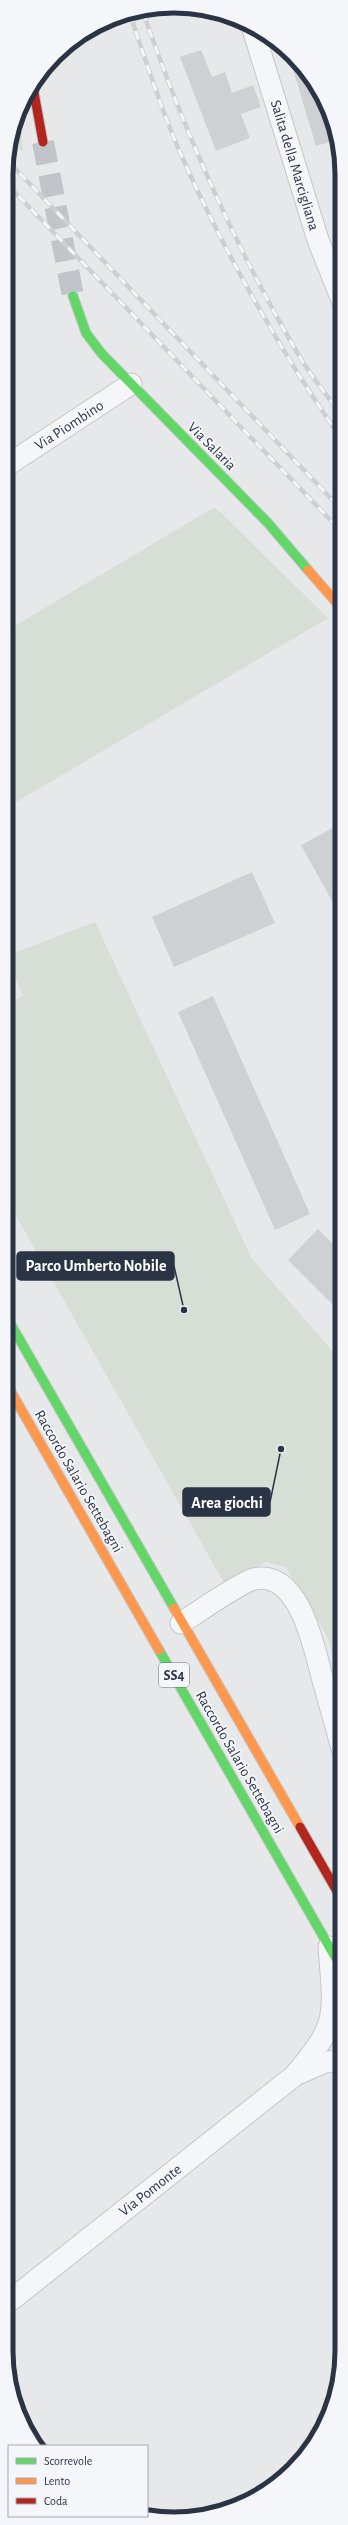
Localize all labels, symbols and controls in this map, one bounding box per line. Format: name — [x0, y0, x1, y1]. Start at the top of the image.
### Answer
street label: Salita della Marcigliana — [268, 98, 322, 232]
street label: Via Piombino — [32, 398, 106, 453]
street label: Via Salaria — [185, 419, 239, 473]
callout: Parco Umberto Nobile — [17, 1252, 174, 1280]
text: Parco Umberto Nobile — [25, 1258, 167, 1274]
street label: Raccordo Salario Settebagni — [32, 1407, 126, 1555]
callout: Area giochi — [183, 1488, 270, 1516]
text: Area giochi — [191, 1495, 263, 1511]
road number: SS4 — [159, 1663, 189, 1687]
street label: Raccordo Salario Settebagni — [193, 1688, 287, 1836]
street label: Via Pomonte — [116, 2162, 184, 2219]
legend — [8, 2445, 148, 2517]
text: Scorrevole — [44, 2455, 92, 2467]
text: Lento — [44, 2475, 70, 2487]
text: Coda — [44, 2495, 68, 2507]

